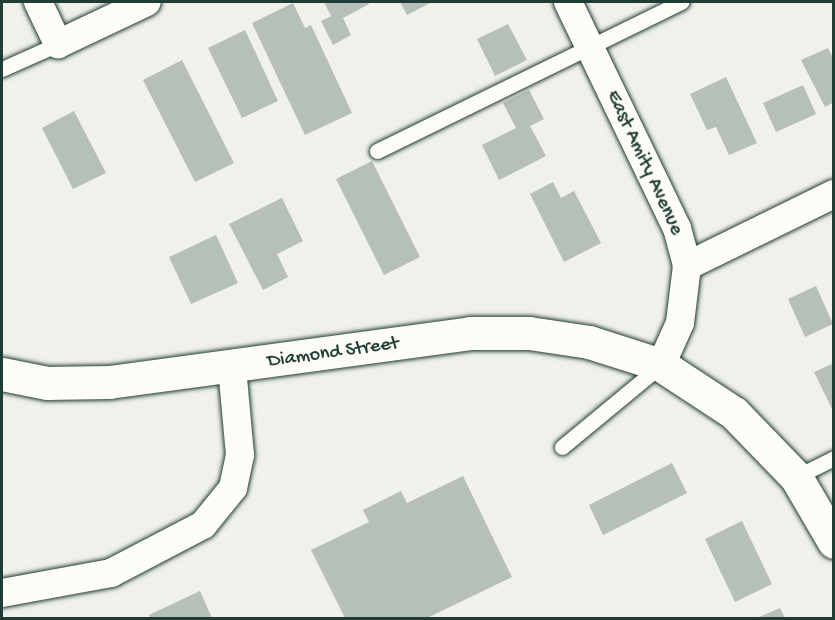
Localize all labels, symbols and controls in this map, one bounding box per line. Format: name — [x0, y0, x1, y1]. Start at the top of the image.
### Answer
street label: East Amity Avenue — [600, 87, 688, 239]
street label: Diamond Street — [266, 332, 400, 374]

